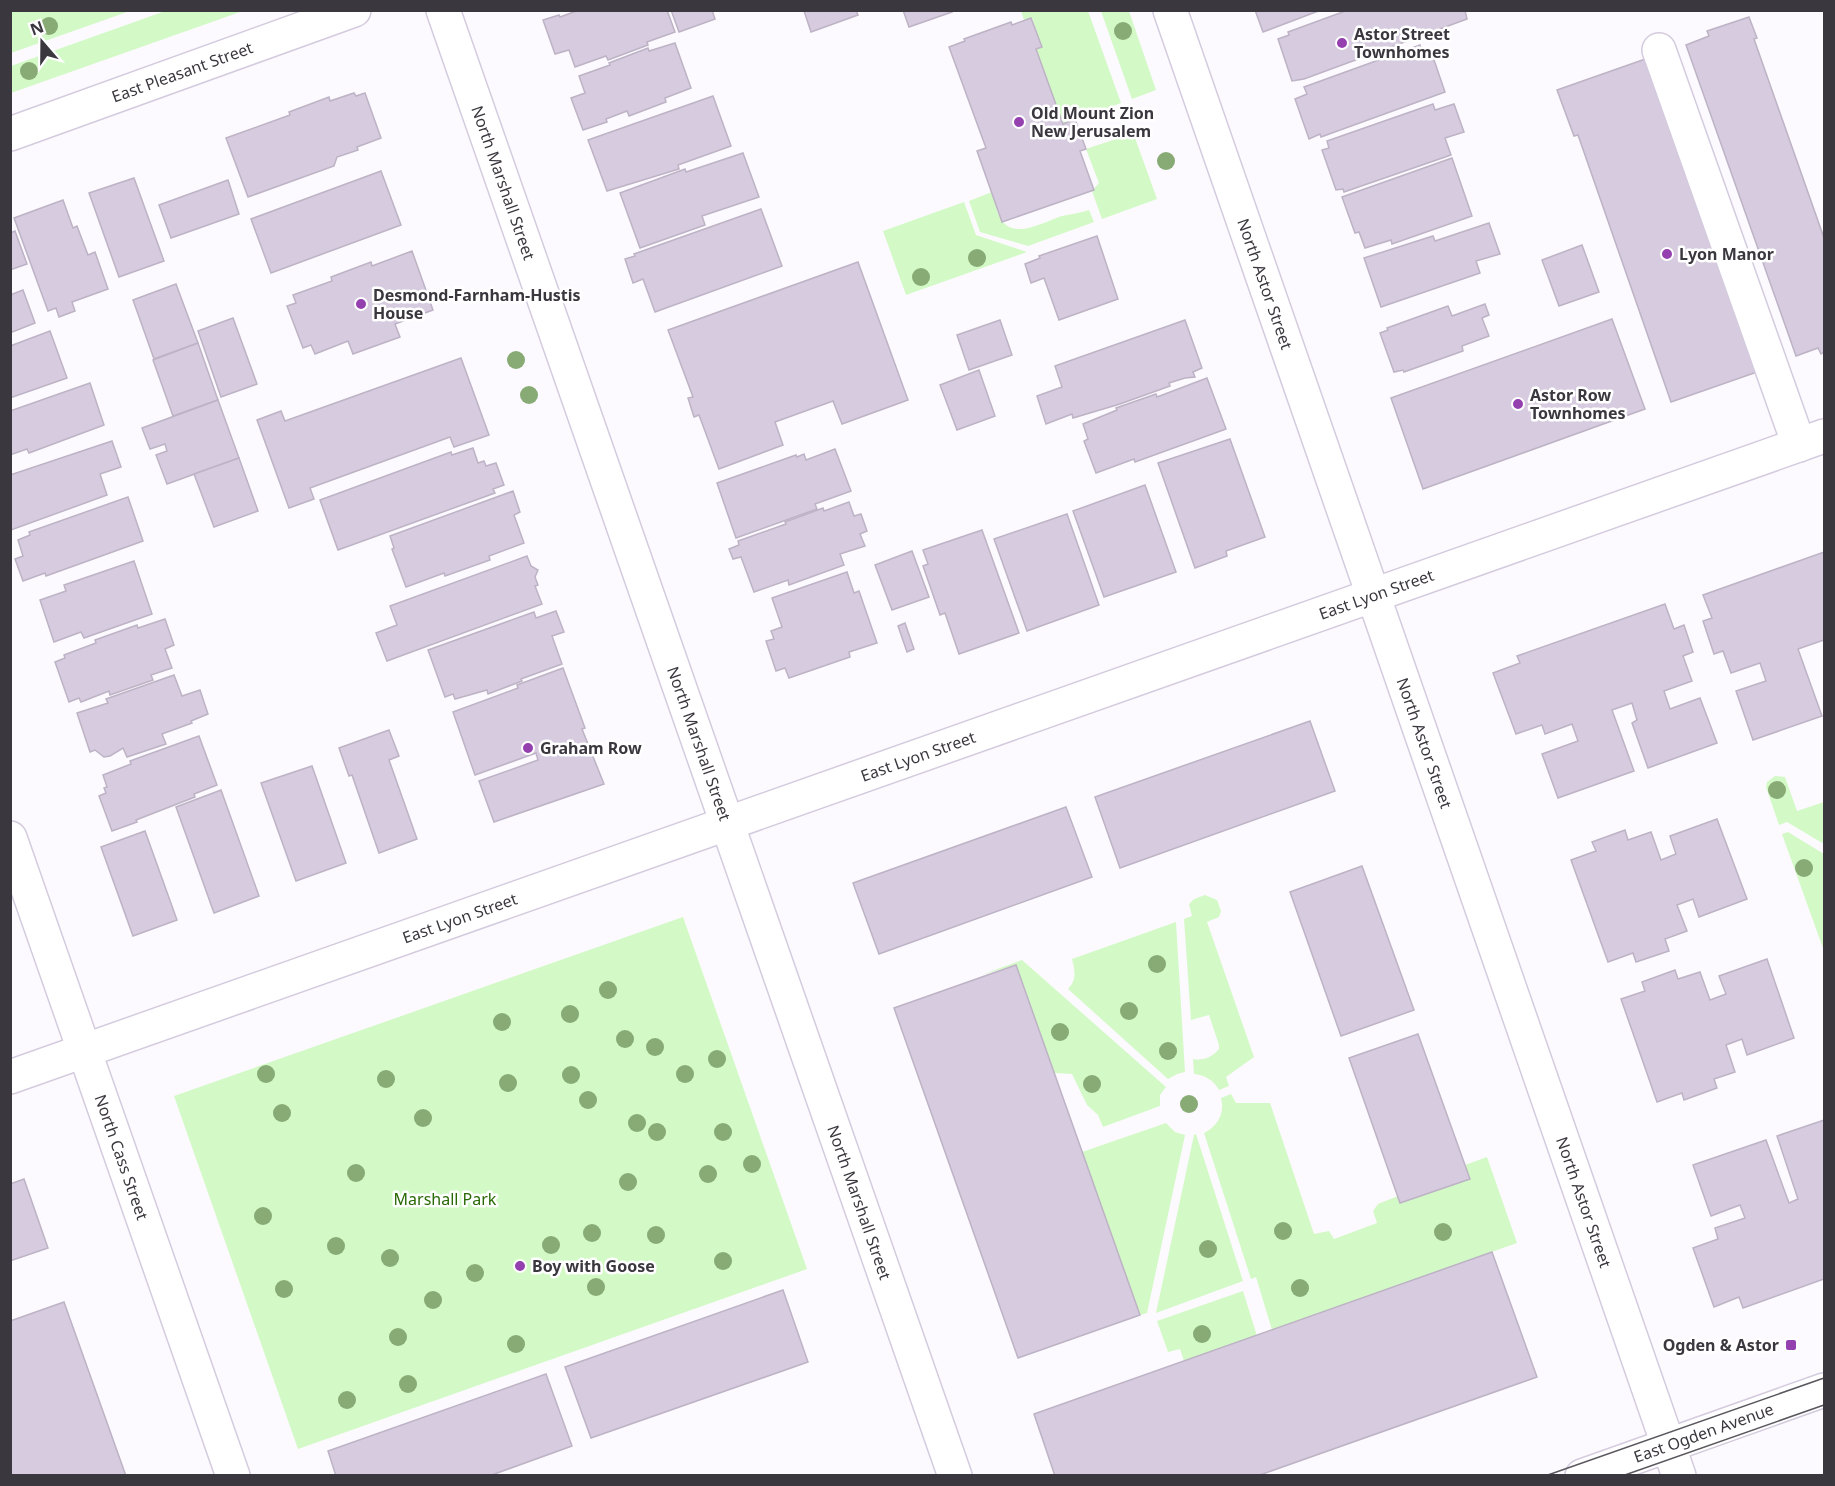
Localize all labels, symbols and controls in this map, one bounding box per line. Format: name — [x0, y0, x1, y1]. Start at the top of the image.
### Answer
north arrow — [12, 12, 72, 72]
text: N — [27, 15, 47, 40]
place label: Astor Street Townhomes — [1354, 23, 1450, 63]
street label: East Pleasant Street — [109, 36, 256, 107]
marker: Astor Street Townhomes — [1335, 36, 1349, 50]
place label: Old Mount Zion New Jerusalem — [1031, 102, 1154, 142]
street label: North Marshall Street — [466, 103, 541, 263]
marker: Old Mount Zion New Jerusalem — [1012, 115, 1026, 129]
street label: North Astor Street — [1232, 216, 1298, 353]
place label: Lyon Manor — [1679, 243, 1774, 265]
marker: Lyon Manor — [1660, 247, 1674, 261]
place label: Desmond-Farnham-Hustis House — [373, 284, 581, 324]
marker: Desmond-Farnham-Hustis House — [354, 297, 368, 311]
place label: Astor Row Townhomes — [1530, 384, 1625, 424]
marker: Astor Row Townhomes — [1511, 397, 1525, 411]
street label: East Lyon Street — [1316, 564, 1437, 625]
street label: North Marshall Street — [662, 663, 736, 824]
street label: North Astor Street — [1392, 675, 1457, 812]
street label: East Lyon Street — [857, 726, 979, 787]
place label: Graham Row — [540, 737, 642, 759]
marker: Graham Row — [521, 741, 535, 755]
street label: East Lyon Street — [399, 888, 520, 949]
street label: North Cass Street — [89, 1091, 154, 1223]
street label: North Marshall Street — [822, 1122, 897, 1283]
street label: North Astor Street — [1551, 1134, 1617, 1271]
park label: Marshall Park — [394, 1188, 497, 1210]
place label: Boy with Goose — [532, 1255, 655, 1277]
marker: Boy with Goose — [513, 1259, 527, 1273]
place label: Ogden & Astor — [1663, 1334, 1779, 1356]
marker: Ogden & Astor — [1784, 1338, 1798, 1352]
street label: East Ogden Avenue — [1631, 1398, 1777, 1468]

